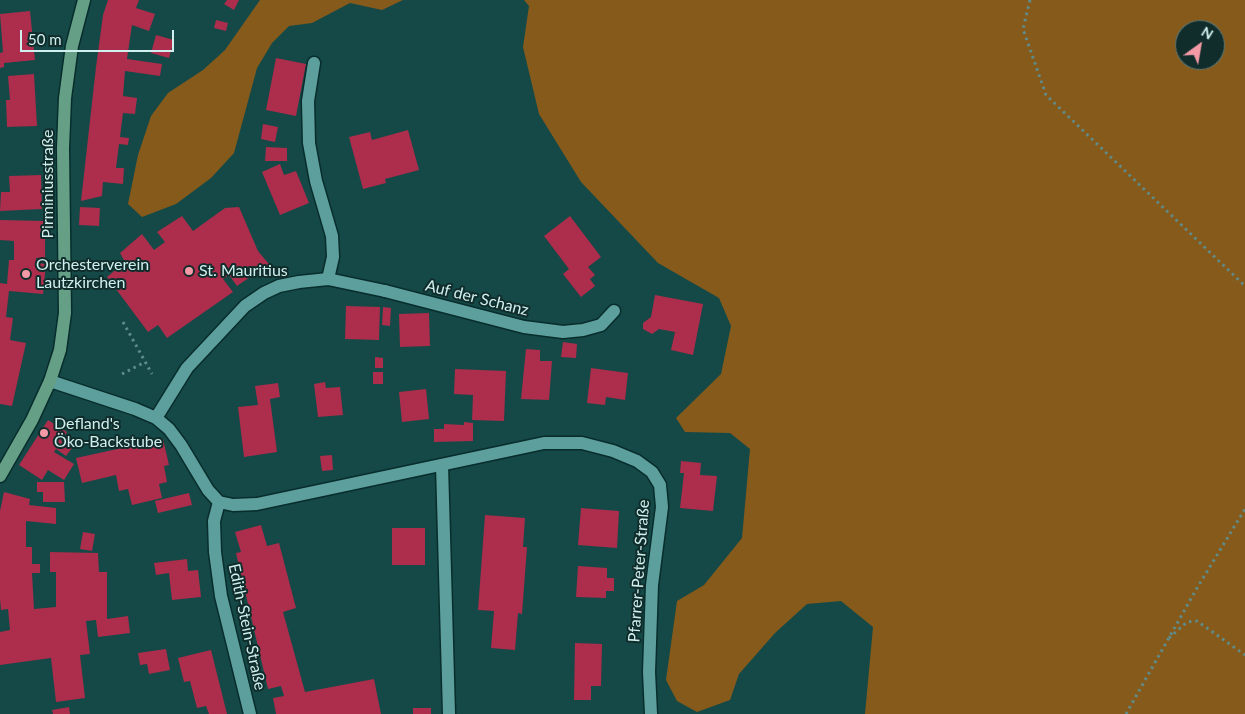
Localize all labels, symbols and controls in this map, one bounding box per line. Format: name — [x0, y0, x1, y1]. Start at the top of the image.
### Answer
scale bar — [22, 20, 176, 52]
north arrow — [1175, 20, 1225, 70]
text: N — [1199, 23, 1217, 43]
text: 50 m — [28, 30, 62, 48]
street label: Pirminiusstraße — [38, 130, 58, 238]
place label: Orchesterverein Lautzkirchen — [36, 255, 149, 293]
place label: St. Mauritius — [199, 261, 288, 281]
marker: St. Mauritius — [183, 265, 195, 277]
marker: Orchesterverein Lautzkirchen — [20, 268, 32, 280]
street label: Auf der Schanz — [423, 276, 531, 320]
place label: Defland's Öko-Backstube — [54, 414, 162, 452]
marker: Defland's Öko-Backstube — [38, 427, 50, 439]
street label: Pfarrer-Peter-Straße — [624, 499, 654, 643]
street label: Edith-Stein-Straße — [224, 562, 270, 692]

